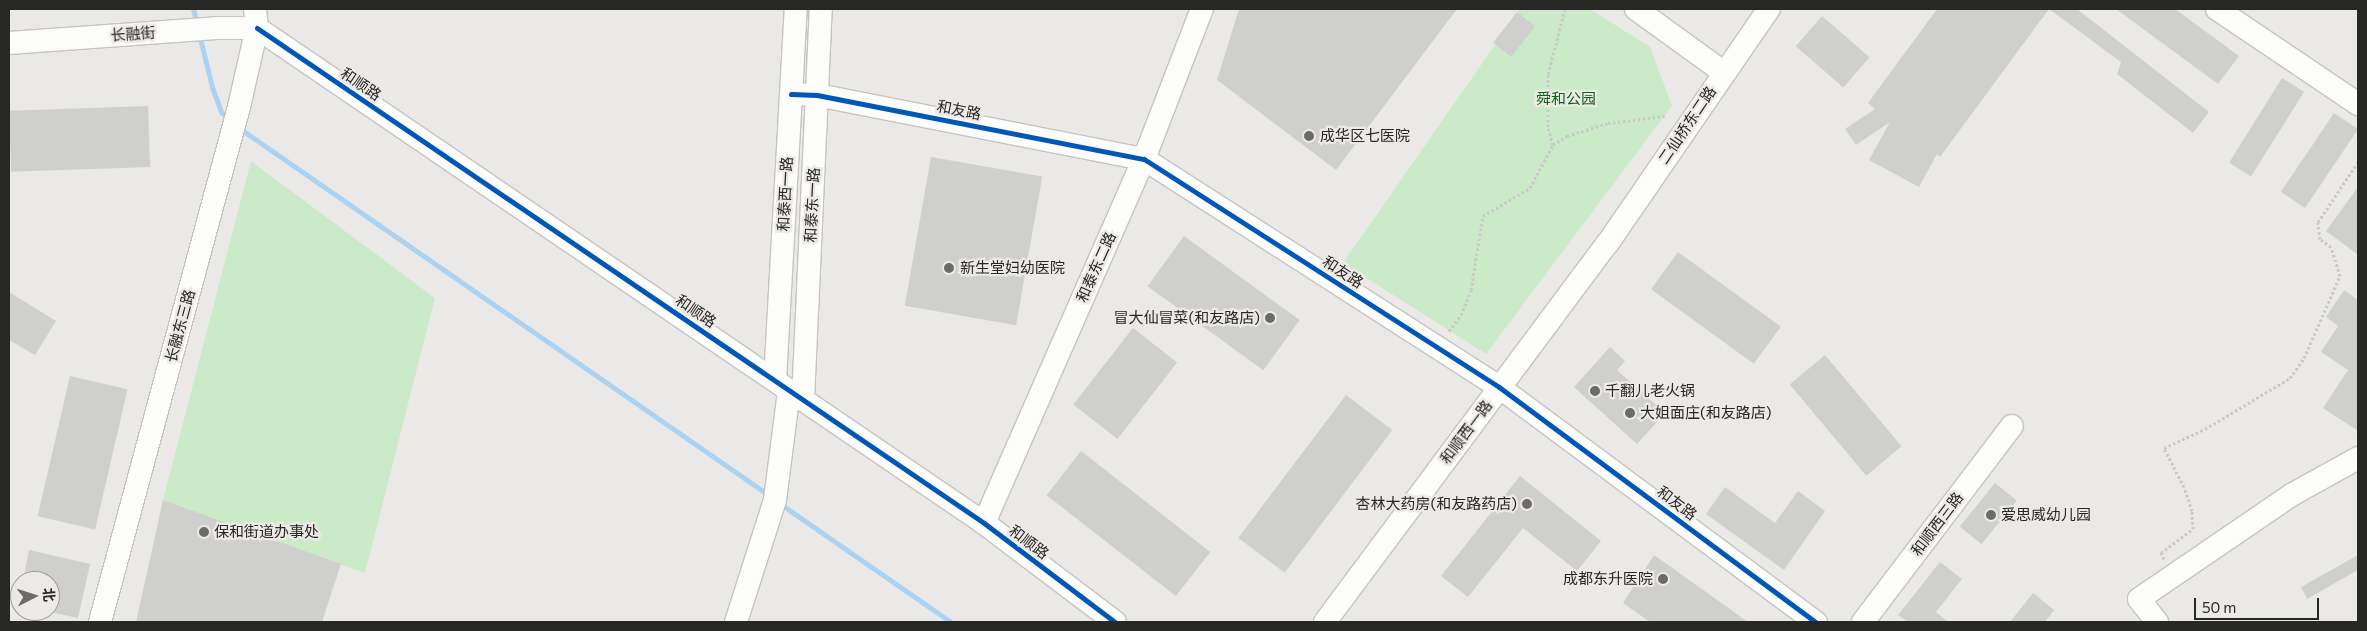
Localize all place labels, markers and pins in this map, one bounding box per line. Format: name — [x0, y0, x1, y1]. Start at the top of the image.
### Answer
place label: 成华区七医院 — [1320, 127, 1410, 145]
marker: 成华区七医院 — [1302, 129, 1316, 143]
place label: 新生堂妇幼医院 — [960, 259, 1065, 277]
marker: 新生堂妇幼医院 — [942, 261, 956, 275]
place label: 冒大仙冒菜(和友路店) — [1113, 309, 1260, 327]
marker: 冒大仙冒菜(和友路店) — [1264, 312, 1276, 324]
place label: 千翻儿老火锅 — [1605, 382, 1695, 400]
marker: 千翻儿老火锅 — [1589, 385, 1601, 397]
place label: 大姐面庄(和友路店) — [1640, 404, 1772, 422]
marker: 大姐面庄(和友路店) — [1624, 407, 1636, 419]
place label: 杏林大药房(和友路药店) — [1355, 495, 1517, 513]
marker: 杏林大药房(和友路药店) — [1521, 498, 1533, 510]
place label: 爱思威幼儿园 — [2001, 506, 2091, 524]
marker: 爱思威幼儿园 — [1985, 509, 1997, 521]
place label: 保和街道办事处 — [214, 523, 319, 541]
marker: 保和街道办事处 — [198, 526, 210, 538]
place label: 成都东升医院 — [1563, 570, 1653, 588]
marker: 成都东升医院 — [1657, 573, 1669, 585]

